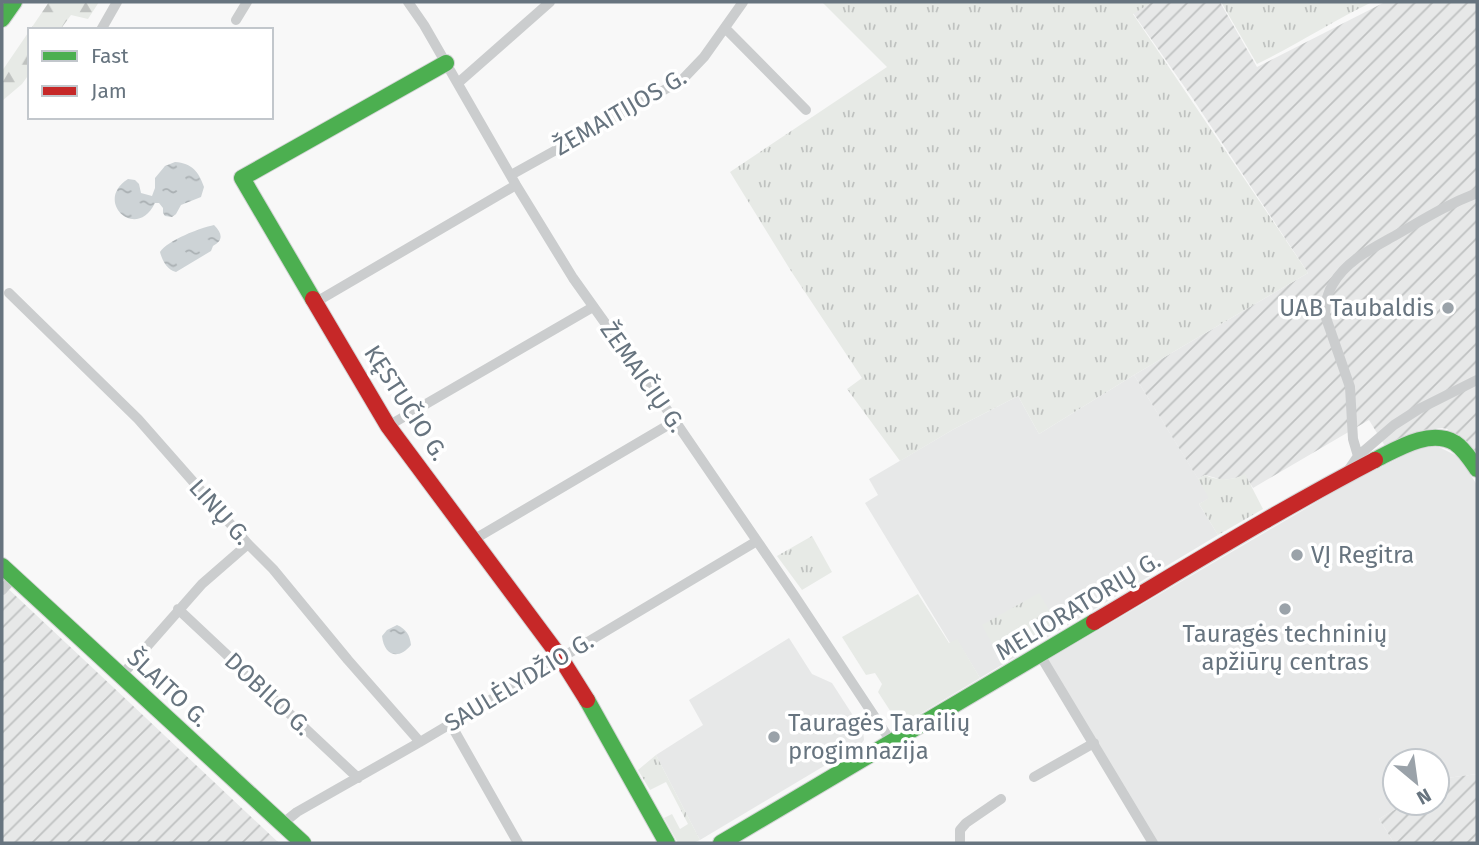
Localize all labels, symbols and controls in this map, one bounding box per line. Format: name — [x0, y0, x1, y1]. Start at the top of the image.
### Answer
legend — [28, 28, 273, 119]
text: Fast — [91, 43, 129, 69]
street label: ŽEMAITIJOS G. — [549, 63, 691, 161]
text: Jam — [91, 78, 127, 104]
place label: UAB Taubaldis — [1279, 294, 1434, 322]
marker: UAB Taubaldis — [1440, 300, 1456, 316]
street label: ŽEMAIČIŲ G. — [595, 316, 692, 438]
street label: KĘSTUČIO G. — [358, 339, 455, 466]
street label: LINŲ G. — [183, 473, 257, 551]
place label: VĮ Regitra — [1311, 541, 1414, 569]
street label: MELIORATORIŲ G. — [991, 546, 1165, 666]
marker: VĮ Regitra — [1289, 547, 1305, 563]
marker: Tauragės techninių apžiūrų centras — [1277, 601, 1293, 617]
place label: Tauragės techninių apžiūrų centras — [1183, 620, 1387, 676]
street label: SAULĖLYDŽIO G. — [440, 627, 598, 737]
street label: ŠLAITO G. — [121, 642, 215, 733]
street label: DOBILO G. — [219, 647, 317, 741]
place label: Tauragės Tarailių progimnazija — [788, 709, 971, 765]
marker: Tauragės Tarailių progimnazija — [766, 729, 782, 745]
north arrow — [1381, 747, 1451, 817]
text: N — [1413, 783, 1435, 810]

